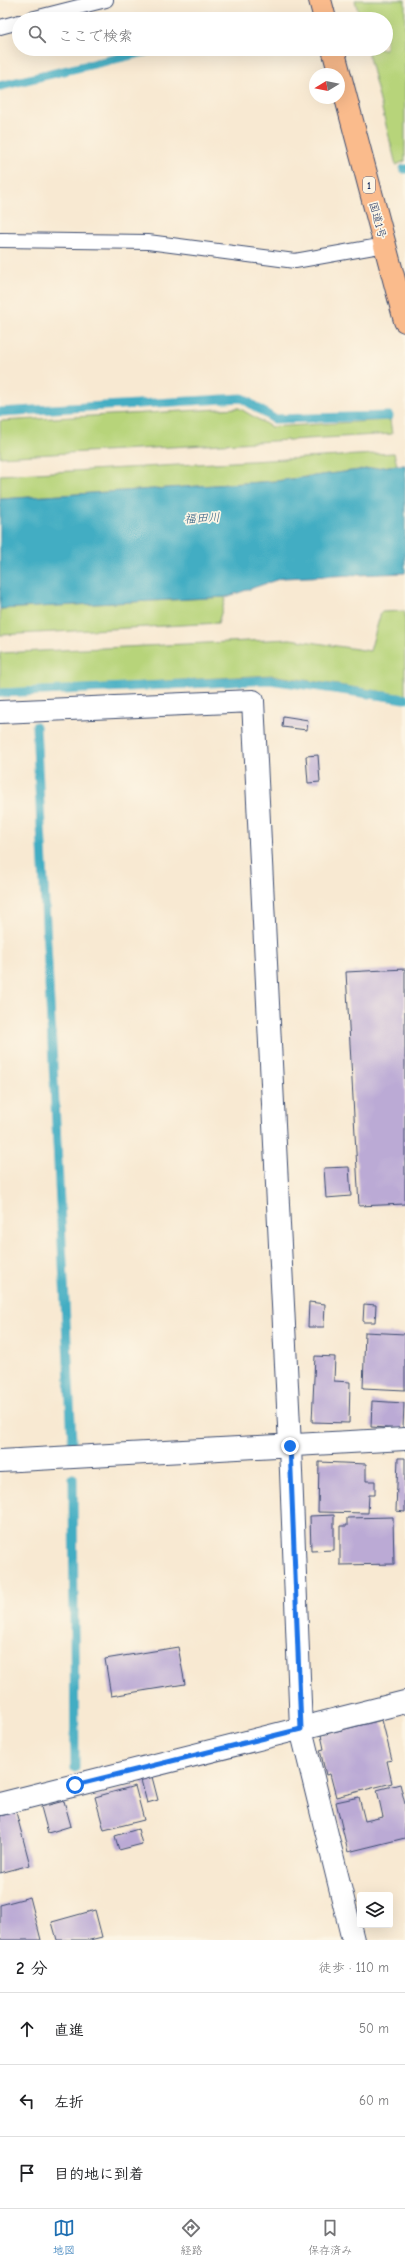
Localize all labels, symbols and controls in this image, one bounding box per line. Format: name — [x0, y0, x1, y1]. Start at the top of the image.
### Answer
search box — [12, 12, 393, 56]
icon: search — [26, 23, 48, 45]
text: ここで検索 — [58, 27, 133, 45]
north arrow — [309, 68, 345, 104]
road number: 1 — [363, 177, 375, 193]
street label: 国道1号 — [366, 200, 389, 240]
water label: 福田川 — [184, 510, 220, 526]
route end — [281, 1437, 299, 1455]
route start — [66, 1776, 84, 1794]
map controls — [357, 1892, 393, 1928]
button: layers — [357, 1892, 393, 1928]
text: 2 分 — [16, 1959, 48, 1978]
text: 徒歩 · 110 m — [319, 1960, 389, 1975]
icon: ahead — [16, 2018, 38, 2040]
text: 直進 — [54, 2021, 84, 2039]
text: 50 m — [359, 2021, 389, 2036]
icon: left — [16, 2090, 38, 2112]
text: 左折 — [54, 2093, 84, 2111]
text: 60 m — [359, 2093, 389, 2108]
icon: arrive — [16, 2162, 38, 2184]
text: 目的地に到着 — [54, 2165, 144, 2183]
tab: 地図 — [53, 2217, 75, 2257]
tab: 経路 — [180, 2217, 202, 2257]
tab: 保存済み — [308, 2217, 352, 2257]

